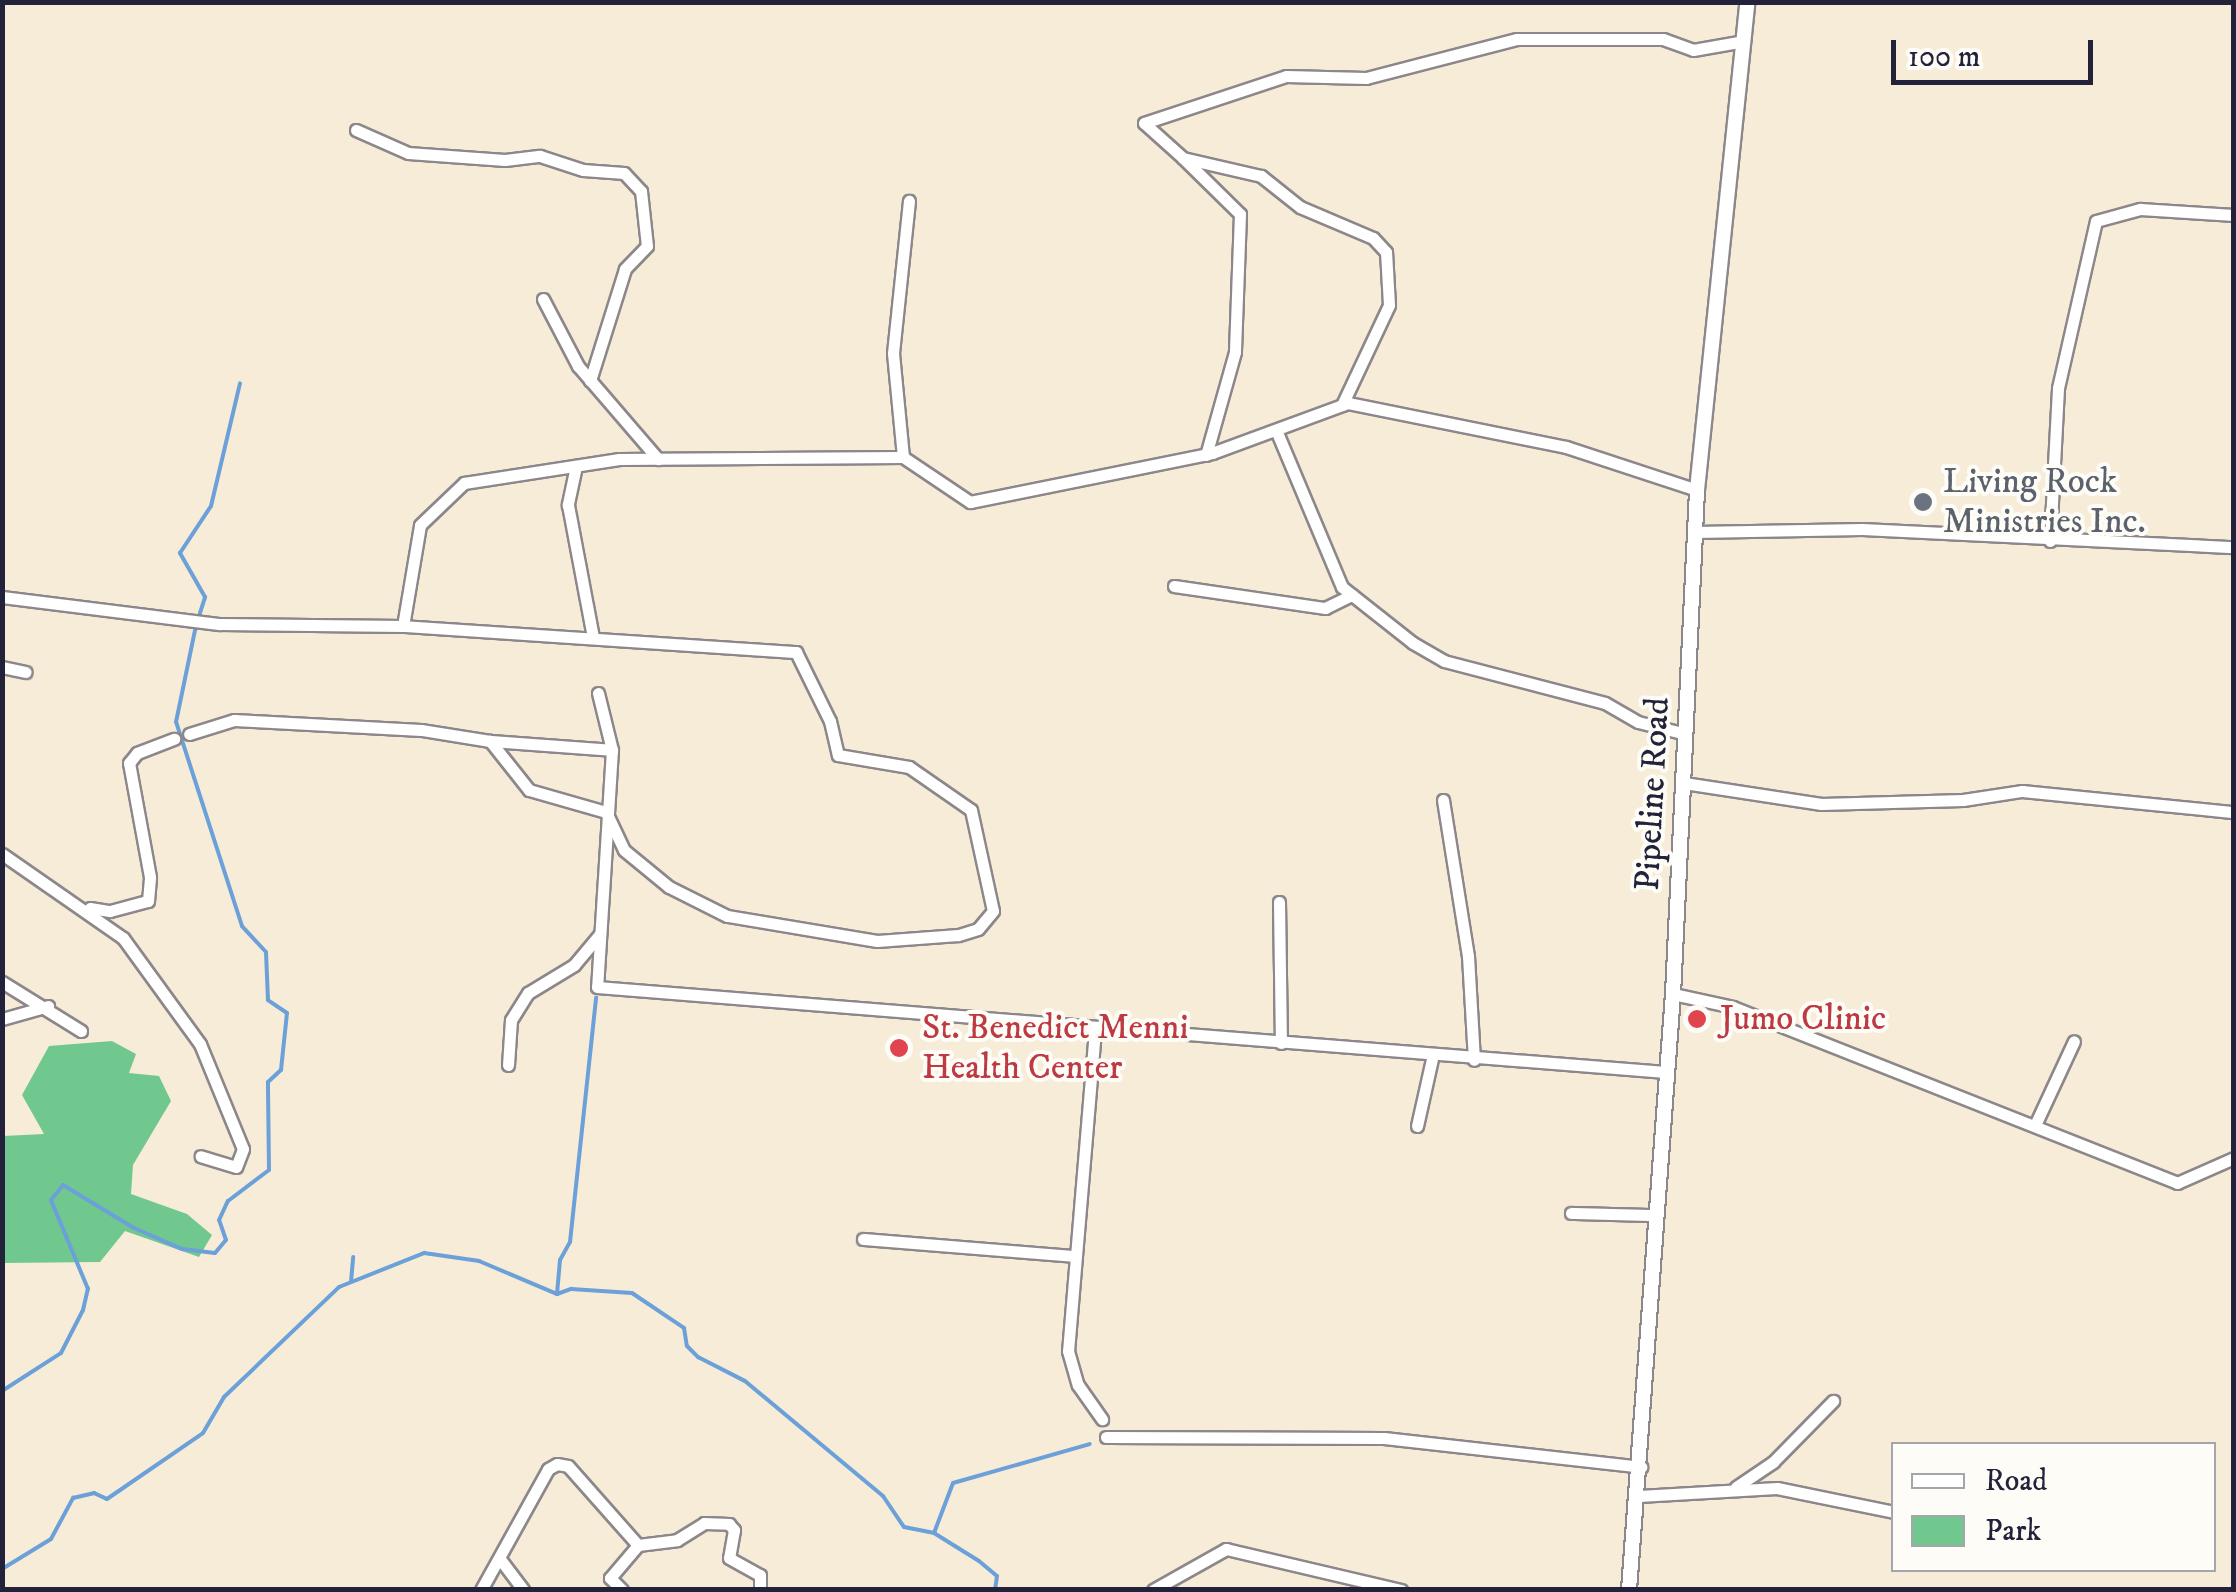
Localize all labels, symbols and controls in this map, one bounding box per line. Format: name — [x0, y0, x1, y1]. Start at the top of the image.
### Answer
scale bar — [1896, 20, 2098, 82]
text: 100 m — [1908, 39, 1980, 76]
place label: Living Rock Ministries Inc. — [1943, 461, 2146, 543]
marker: Living Rock Ministries Inc. — [1912, 491, 1934, 513]
street label: Pipeline Road — [1627, 696, 1679, 892]
place label: Jumo Clinic — [1720, 998, 1886, 1040]
marker: Jumo Clinic — [1684, 1006, 1710, 1032]
place label: St. Benedict Menni Health Center — [922, 1007, 1189, 1089]
marker: St. Benedict Menni Health Center — [886, 1035, 912, 1061]
legend — [1891, 1442, 2216, 1572]
text: Road — [1985, 1463, 2047, 1500]
text: Park — [1985, 1513, 2041, 1550]

